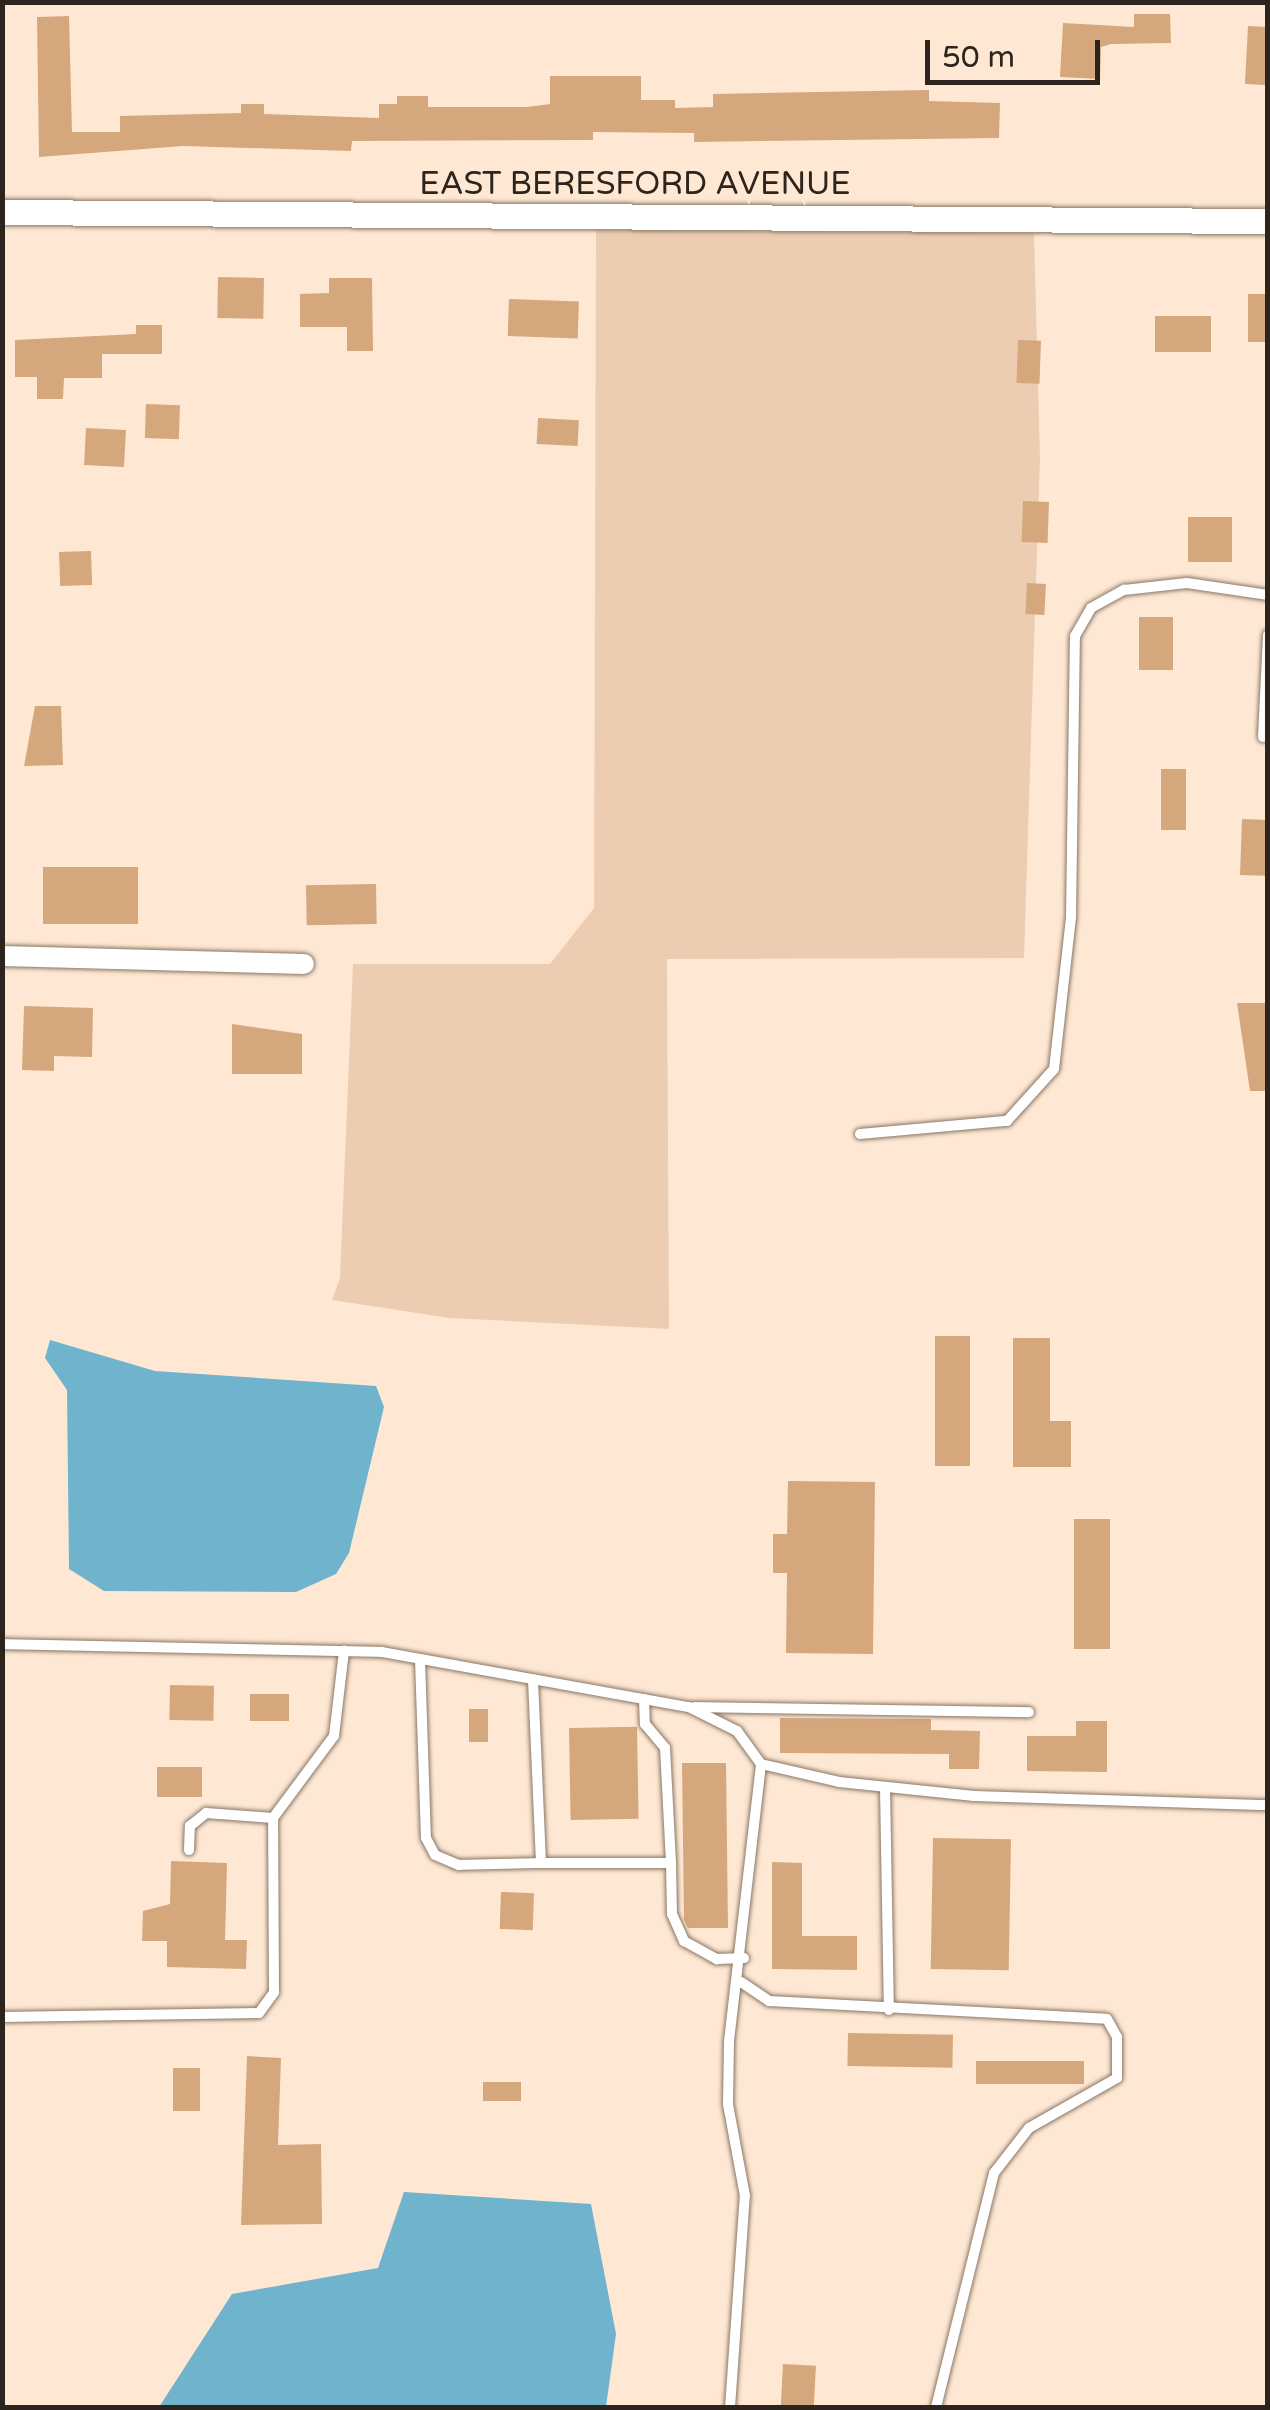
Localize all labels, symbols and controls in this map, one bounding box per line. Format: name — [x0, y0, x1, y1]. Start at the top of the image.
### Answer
scale bar — [930, 20, 1105, 82]
text: 50 m — [942, 39, 1015, 76]
street label: EAST BERESFORD AVENUE — [419, 165, 851, 203]

